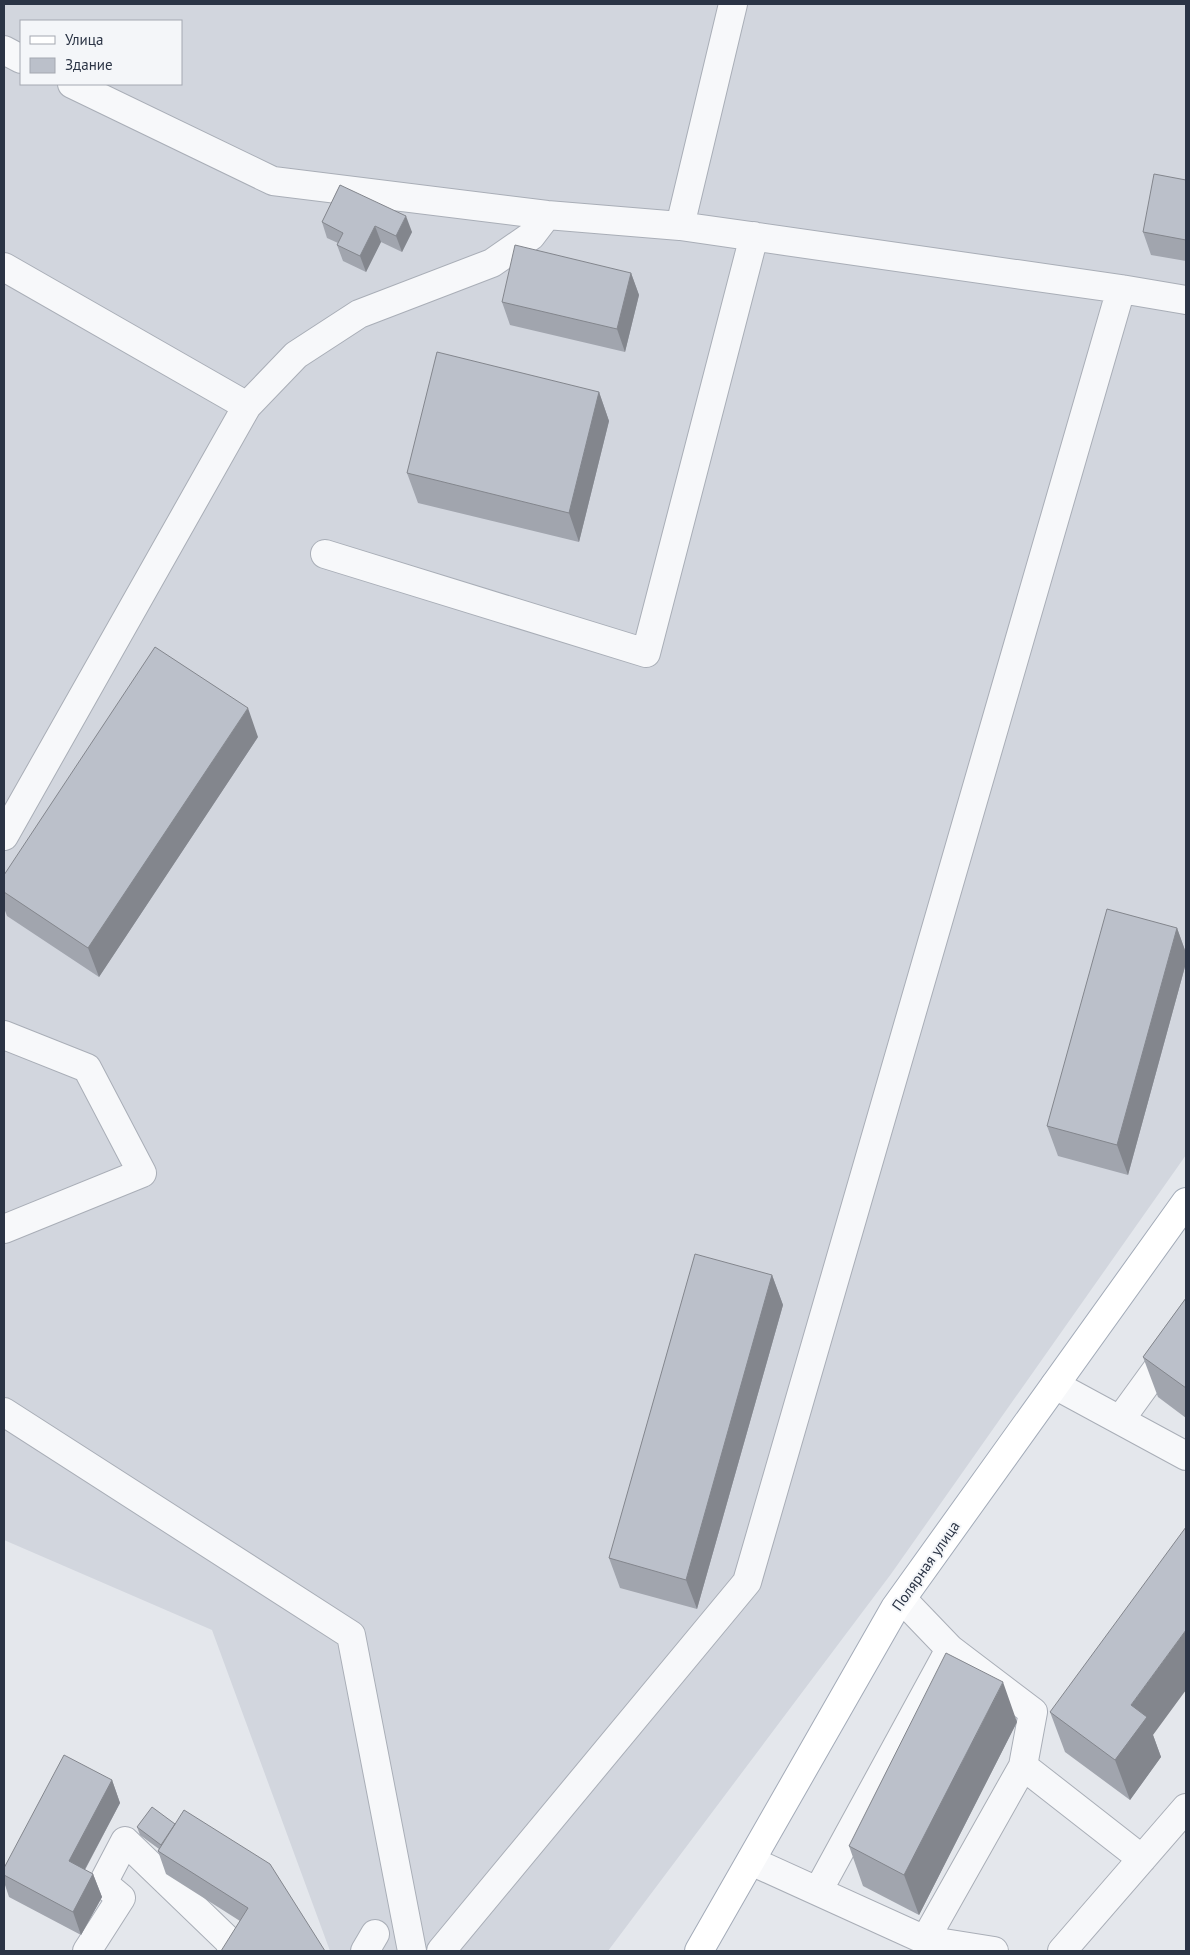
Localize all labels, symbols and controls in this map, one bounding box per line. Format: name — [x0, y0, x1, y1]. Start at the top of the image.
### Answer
legend — [20, 20, 182, 85]
text: Улица — [65, 30, 103, 49]
text: Здание — [65, 55, 113, 74]
street label: Полярная улица — [888, 1517, 964, 1614]

